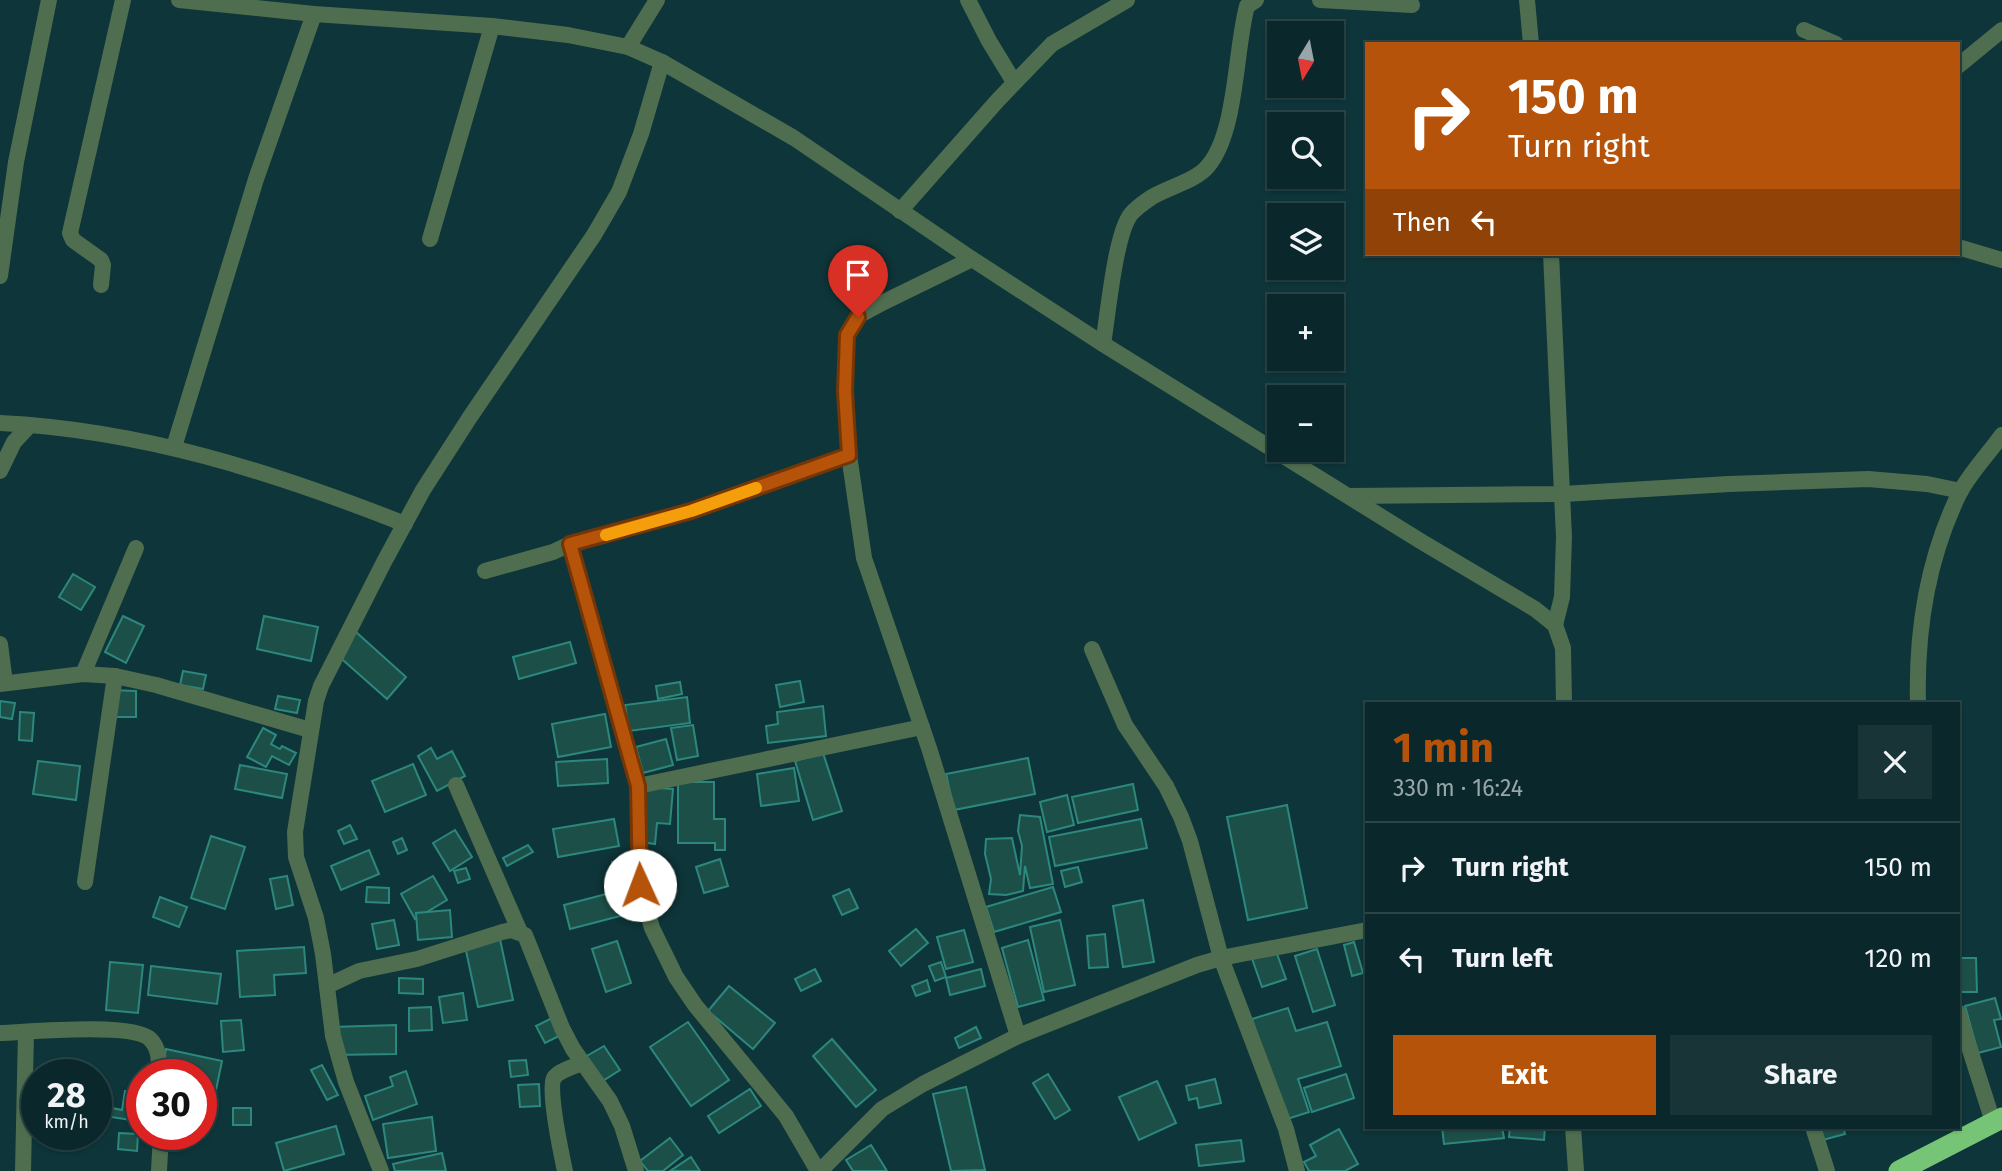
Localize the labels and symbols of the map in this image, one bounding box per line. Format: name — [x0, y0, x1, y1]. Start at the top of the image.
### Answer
north arrow — [1267, 21, 1344, 98]
pin — [828, 245, 888, 317]
position arrow — [603, 848, 677, 922]
speed limit sign: 30 — [126, 1059, 217, 1150]

